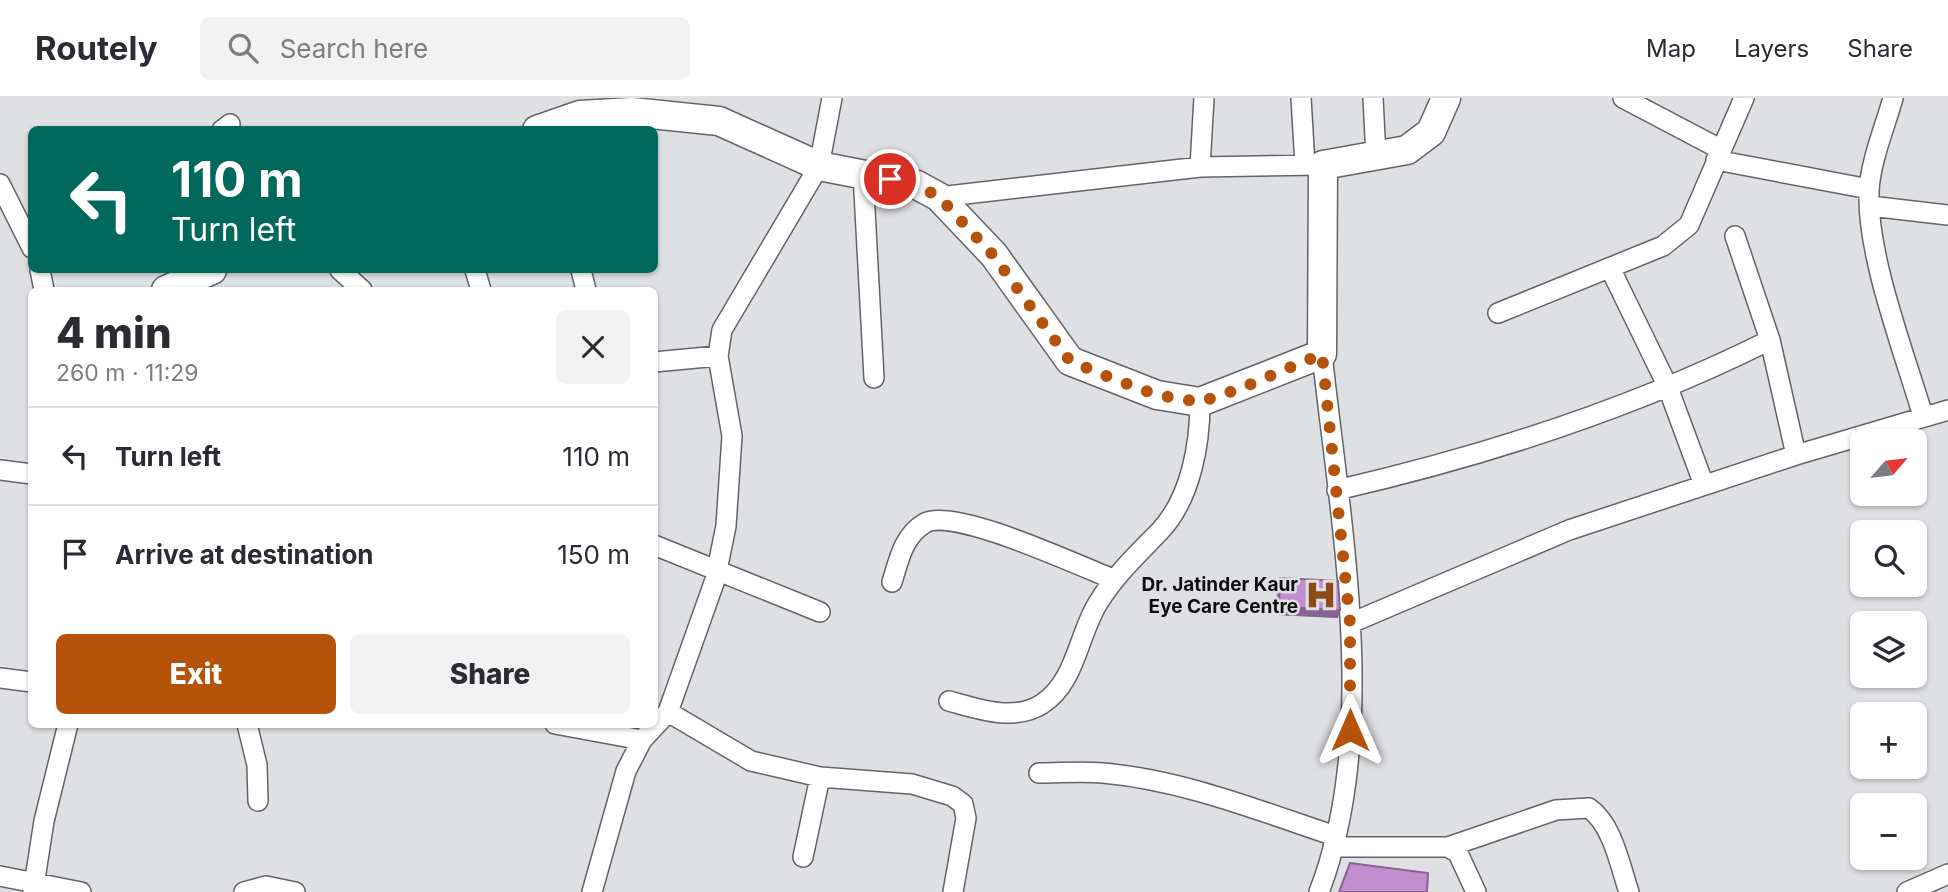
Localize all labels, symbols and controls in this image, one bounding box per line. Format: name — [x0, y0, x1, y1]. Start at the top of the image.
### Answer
search box — [200, 17, 690, 80]
text: Routely — [35, 28, 158, 68]
icon: search — [224, 29, 262, 67]
text: Search here — [280, 33, 428, 64]
text: Map — [1646, 34, 1696, 63]
text: Layers — [1734, 34, 1809, 63]
text: Share — [1847, 34, 1913, 63]
pin — [860, 149, 920, 209]
text: 110 m — [171, 150, 303, 209]
icon: left — [56, 154, 147, 245]
icon: arrive — [871, 160, 909, 198]
text: Turn left — [171, 210, 296, 249]
text: 4 min — [56, 307, 172, 358]
button: close — [556, 310, 630, 384]
text: 260 m · 11:29 — [56, 359, 199, 387]
north arrow — [1850, 429, 1927, 506]
map controls — [1850, 429, 1927, 870]
icon: left — [56, 437, 94, 475]
text: Turn left — [115, 441, 221, 472]
text: 110 m — [562, 441, 630, 472]
button: search — [1850, 520, 1927, 597]
icon: arrive — [56, 535, 94, 573]
text: Arrive at destination — [115, 539, 374, 570]
text: 150 m — [557, 539, 630, 570]
place label: Dr. Jatinder Kaur Eye Care Centre — [1142, 573, 1298, 618]
hospital icon: Dr. Jatinder Kaur Eye Care Centre — [1304, 578, 1338, 612]
button: layers — [1850, 611, 1927, 688]
button: Exit — [56, 634, 336, 714]
button: Share — [350, 634, 630, 714]
position arrow — [1313, 693, 1387, 767]
button: + — [1850, 702, 1927, 779]
button: − — [1850, 793, 1927, 870]

